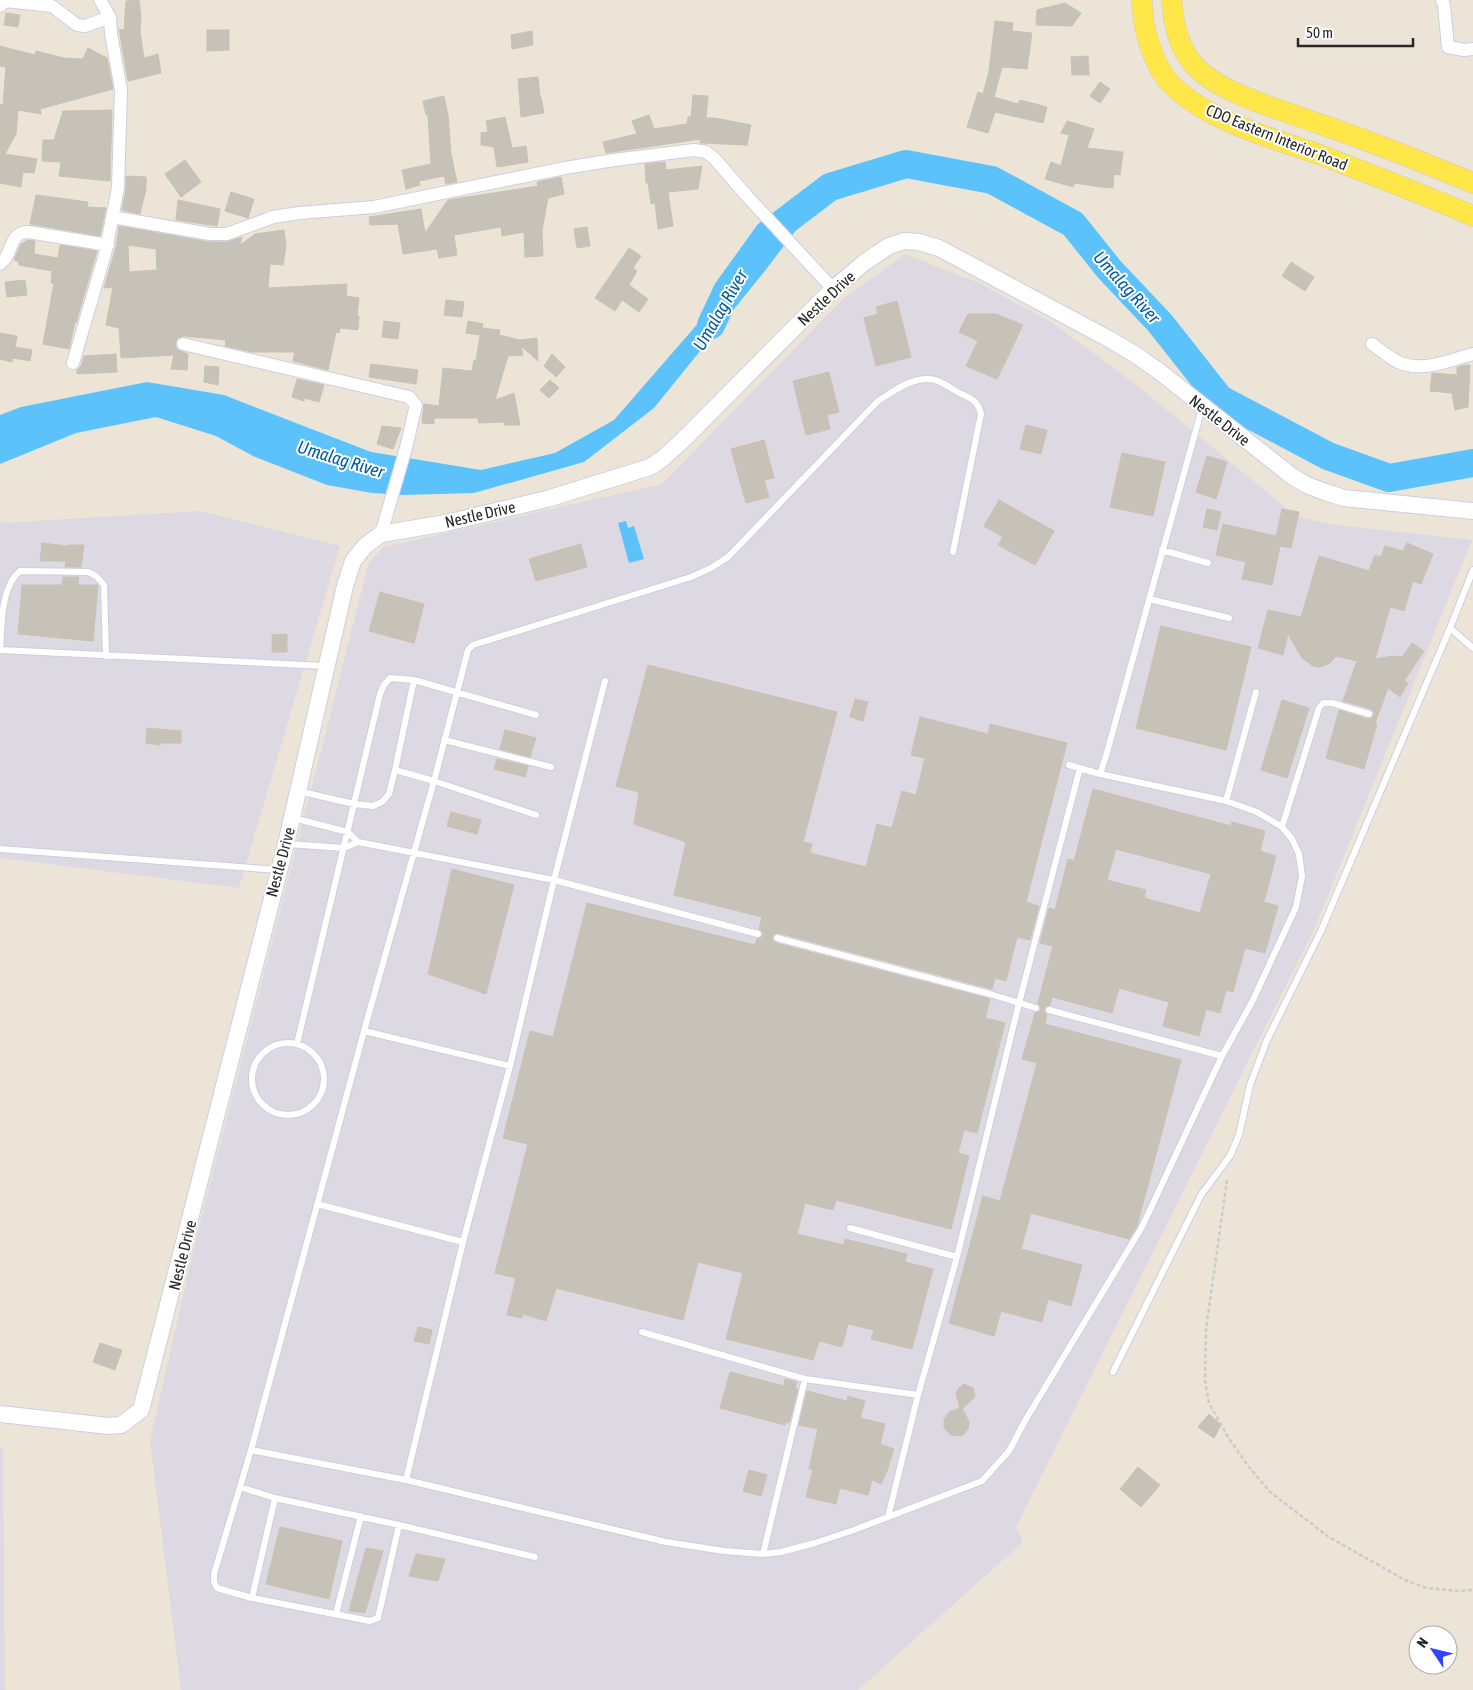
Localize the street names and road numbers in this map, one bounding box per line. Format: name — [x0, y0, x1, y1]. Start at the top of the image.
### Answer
street label: CDO Eastern Interior Road — [1204, 100, 1350, 174]
street label: Nestle Drive — [794, 267, 858, 329]
street label: Nestle Drive — [1186, 391, 1254, 449]
street label: Nestle Drive — [443, 497, 517, 531]
street label: Nestle Drive — [262, 825, 298, 899]
street label: Nestle Drive — [165, 1218, 199, 1292]

